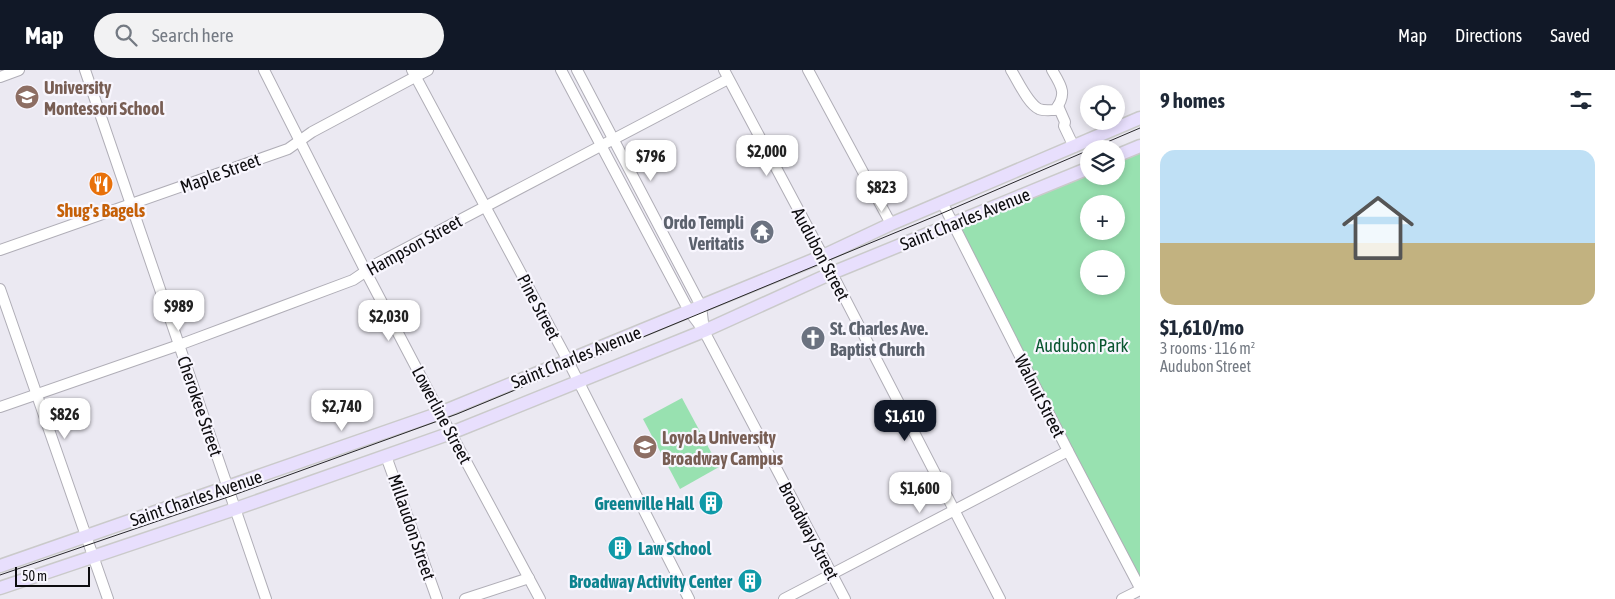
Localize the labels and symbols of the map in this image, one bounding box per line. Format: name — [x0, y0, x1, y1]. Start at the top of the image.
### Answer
place label: University Montessori School — [44, 77, 164, 119]
school or university icon: University Montessori School — [14, 84, 40, 110]
pin: $2,000 — [726, 134, 808, 177]
pin: $796 — [621, 140, 681, 182]
street label: Maple Street — [177, 149, 263, 197]
pin: $823 — [852, 170, 912, 213]
restaurant icon: Shug's Bagels — [88, 171, 114, 197]
street label: Saint Charles Avenue — [897, 183, 1033, 255]
place label: Shug's Bagels — [57, 200, 146, 221]
street label: Audubon Street — [788, 204, 854, 304]
street label: Hampson Street — [363, 210, 465, 280]
place label: Ordo Templi Veritatis — [663, 212, 745, 254]
temple icon: Ordo Templi Veritatis — [749, 219, 775, 245]
street label: Pine Street — [513, 271, 565, 343]
pin: $989 — [149, 290, 209, 332]
pin: $2,030 — [348, 300, 430, 342]
place label: St. Charles Ave. Baptist Church — [830, 318, 928, 360]
street label: Saint Charles Avenue — [508, 321, 644, 393]
church icon: St. Charles Ave. Baptist Church — [800, 325, 826, 351]
park label: Audubon Park — [1036, 335, 1129, 356]
street label: Walnut Street — [1010, 351, 1070, 441]
street label: Cherokee Street — [173, 353, 227, 459]
street label: Lowerline Street — [408, 363, 476, 467]
pin: $2,740 — [301, 390, 383, 432]
pin: $826 — [35, 398, 95, 440]
pin: $1,610 — [864, 400, 946, 442]
place label: Loyola University Broadway Campus — [662, 427, 784, 469]
school or university icon: Loyola University Broadway Campus — [632, 434, 658, 460]
street label: Saint Charles Avenue — [127, 466, 265, 530]
street label: Millaudon Street — [384, 471, 440, 583]
pin: $1,600 — [879, 472, 961, 514]
street label: Broadway Street — [774, 479, 844, 583]
building icon: Greenville Hall — [698, 490, 724, 516]
place label: Greenville Hall — [594, 493, 694, 514]
building icon: Law School — [607, 535, 633, 561]
place label: Law School — [638, 538, 711, 559]
scale bar — [15, 564, 90, 587]
building icon: Broadway Activity Center — [737, 568, 763, 594]
place label: Broadway Activity Center — [569, 571, 733, 592]

